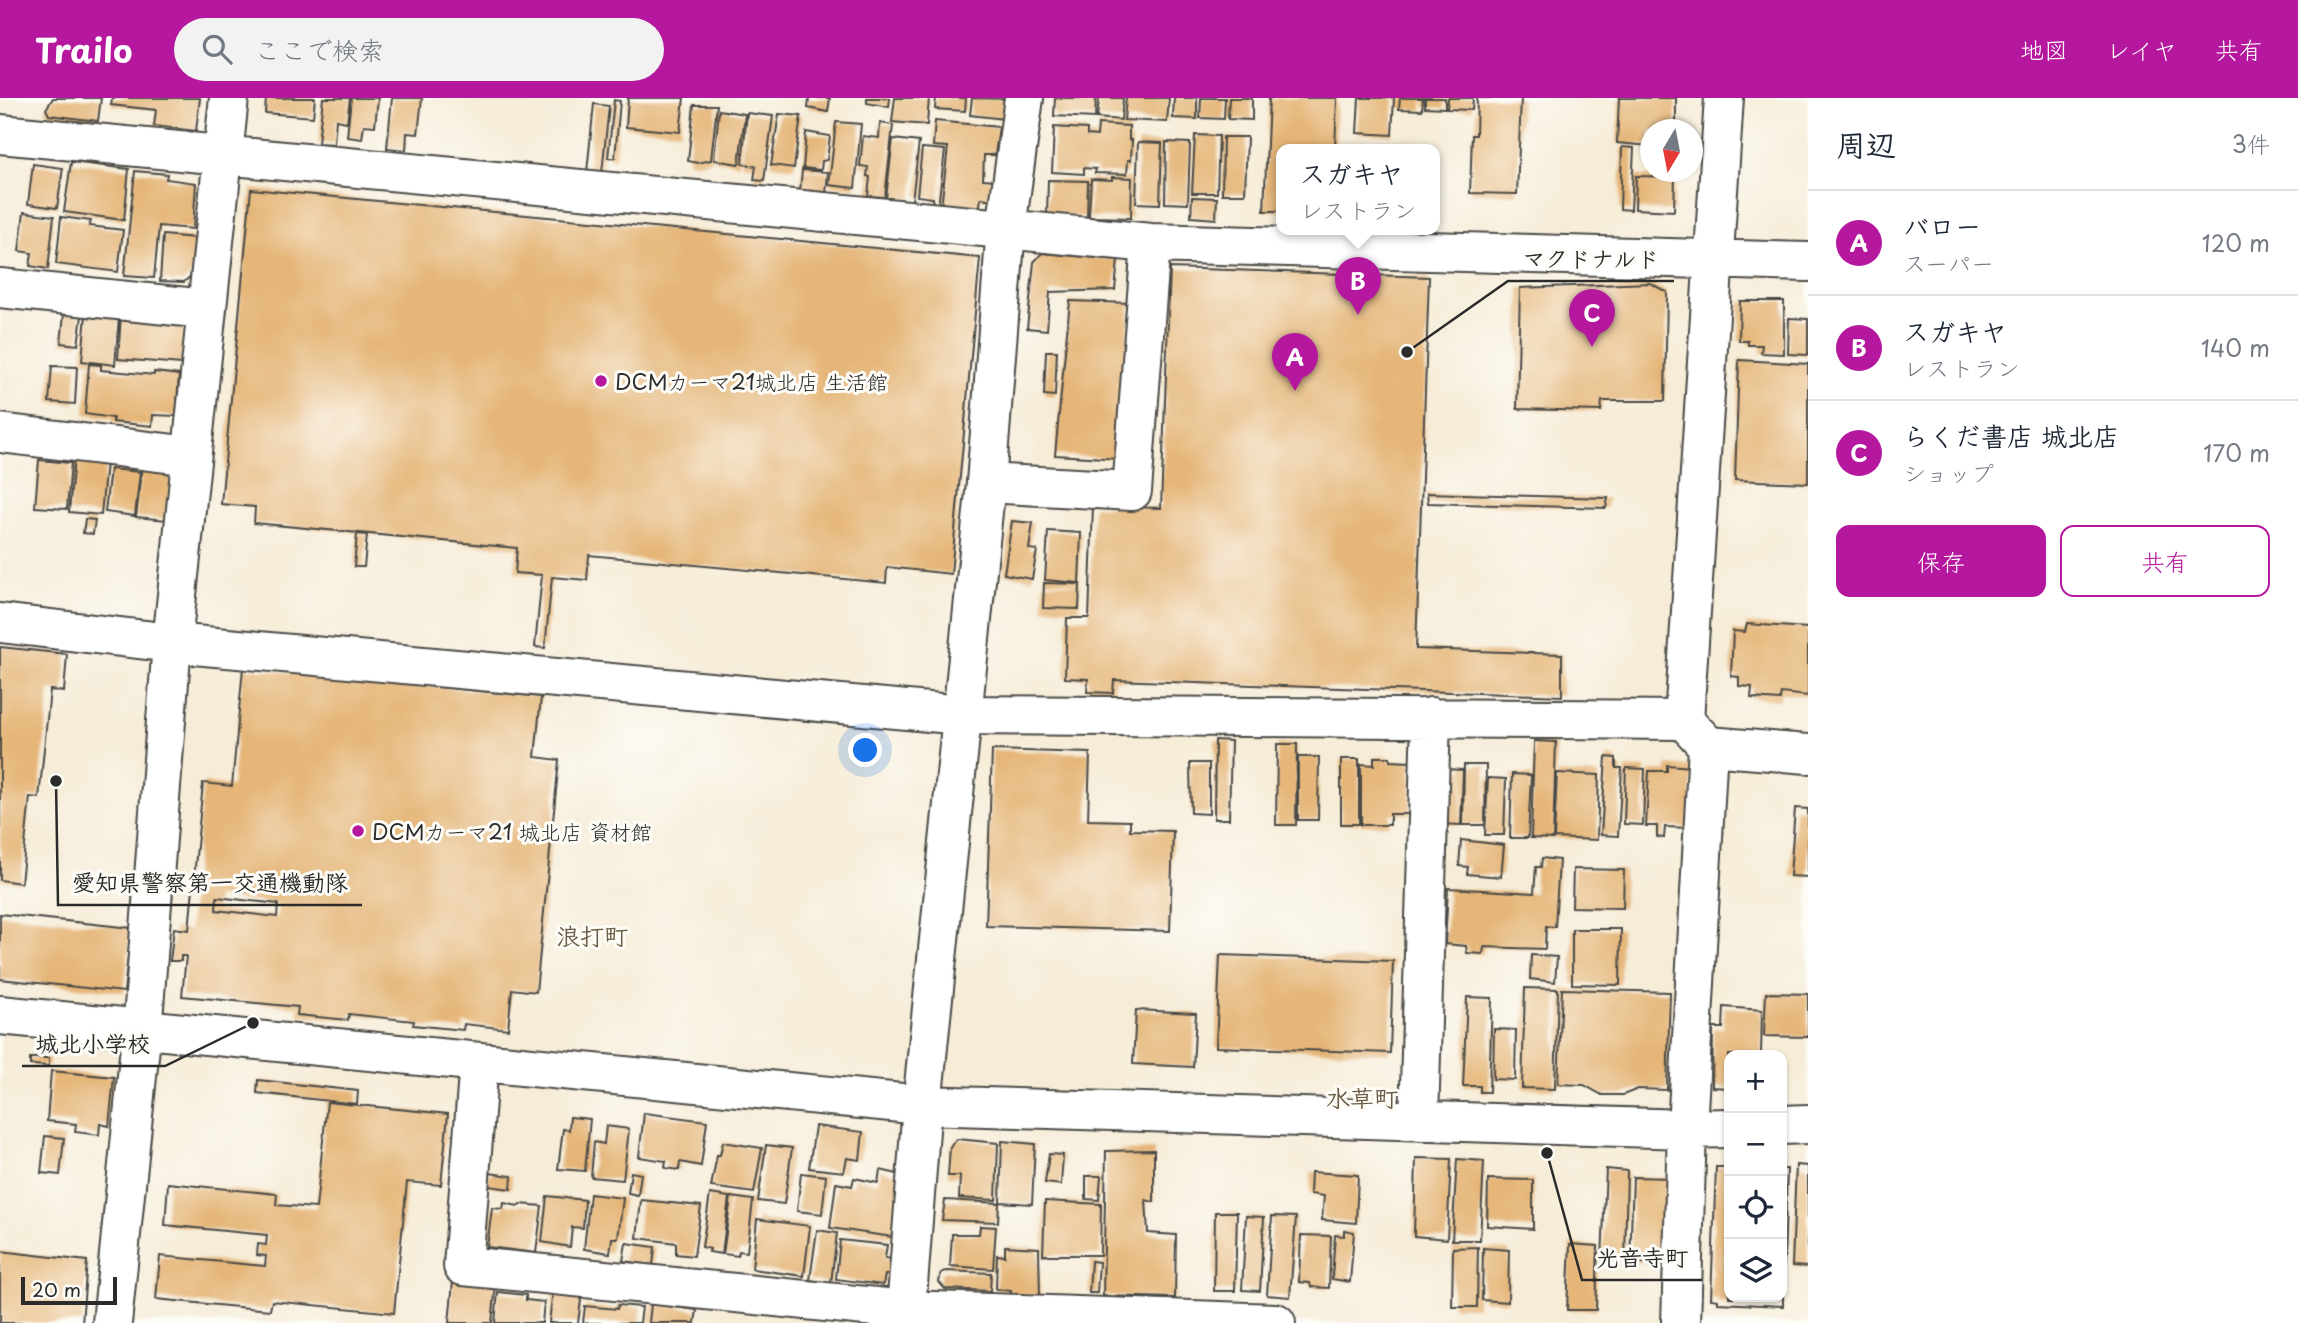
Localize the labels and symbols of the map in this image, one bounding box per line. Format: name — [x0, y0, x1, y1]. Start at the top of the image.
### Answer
north arrow — [1640, 119, 1703, 182]
callout: マクドナルド — [1508, 237, 1674, 281]
text: マクドナルド — [1522, 240, 1660, 275]
pin: B — [1335, 257, 1381, 315]
pin: C — [1569, 289, 1615, 347]
pin: A — [1272, 333, 1318, 391]
place label: DCMカーマ21城北店 生活館 — [615, 365, 888, 397]
marker: DCMカーマ21城北店 生活館 — [593, 373, 609, 389]
your location — [848, 733, 882, 767]
place label: DCMカーマ21 城北店 資材館 — [372, 815, 652, 847]
marker: DCMカーマ21 城北店 資材館 — [350, 823, 366, 839]
callout: 愛知県警察第一交通機動隊 — [58, 861, 362, 905]
text: 愛知県警察第一交通機動隊 — [72, 864, 348, 899]
district label: 浪打町 — [556, 917, 628, 953]
callout: 城北小学校 — [22, 1022, 165, 1066]
text: 城北小学校 — [36, 1025, 151, 1060]
district label: 水草町 — [1326, 1079, 1398, 1115]
callout: 光音寺町 — [1582, 1236, 1702, 1280]
text: 光音寺町 — [1596, 1239, 1688, 1274]
scale bar — [21, 1274, 117, 1306]

